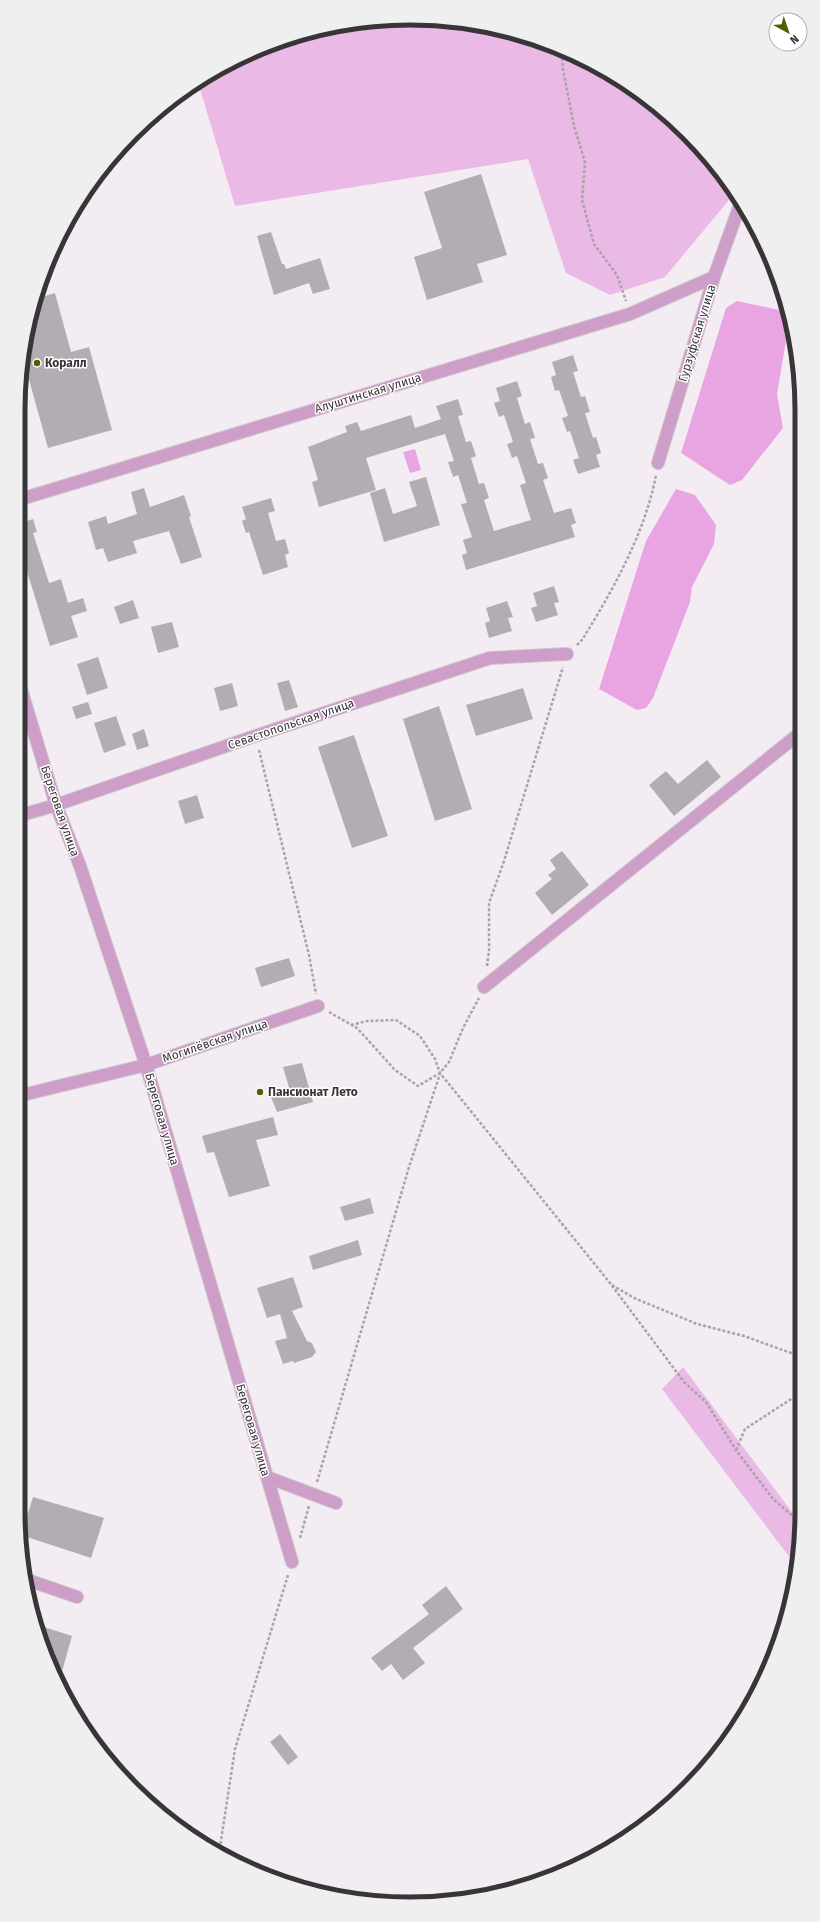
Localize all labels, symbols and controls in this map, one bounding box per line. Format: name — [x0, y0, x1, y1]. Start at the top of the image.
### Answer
north arrow — [768, 12, 808, 52]
text: N — [787, 32, 801, 47]
street label: Гурзуфская улица — [676, 283, 718, 383]
place label: Коралл — [45, 356, 87, 370]
marker: Коралл — [32, 358, 42, 368]
street label: Алуштинская улица — [313, 370, 423, 416]
street label: Севастопольская улица — [226, 696, 356, 752]
street label: Береговая улица — [38, 764, 82, 858]
street label: Могилёвская улица — [161, 1016, 269, 1066]
street label: Береговая улица — [142, 1071, 182, 1167]
place label: Пансионат Лето — [268, 1085, 358, 1099]
marker: Пансионат Лето — [255, 1087, 265, 1097]
street label: Береговая улица — [233, 1382, 273, 1478]

